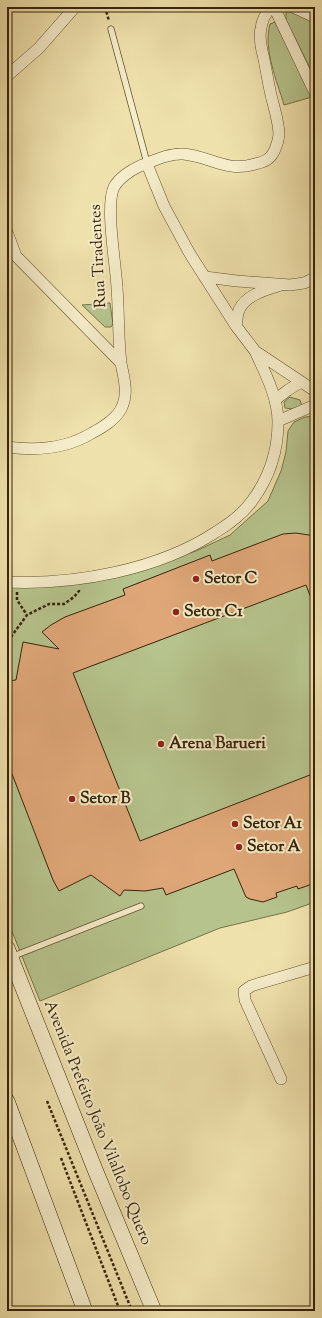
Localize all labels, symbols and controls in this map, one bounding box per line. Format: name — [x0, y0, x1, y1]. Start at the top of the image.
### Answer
street label: Rua Tiradentes — [85, 203, 113, 309]
place label: Setor C — [204, 568, 258, 591]
marker: Setor C — [191, 574, 201, 584]
place label: Setor C1 — [184, 601, 243, 624]
marker: Setor C1 — [171, 607, 181, 617]
place label: Arena Barueri — [169, 733, 266, 756]
marker: Arena Barueri — [156, 739, 166, 749]
place label: Setor B — [80, 788, 131, 811]
marker: Setor B — [67, 794, 77, 804]
place label: Setor A1 — [243, 813, 303, 836]
marker: Setor A1 — [230, 819, 240, 829]
place label: Setor A — [247, 836, 301, 859]
marker: Setor A — [234, 842, 244, 852]
street label: Avenida Prefeito João Vilallobo Quero — [37, 997, 157, 1249]

